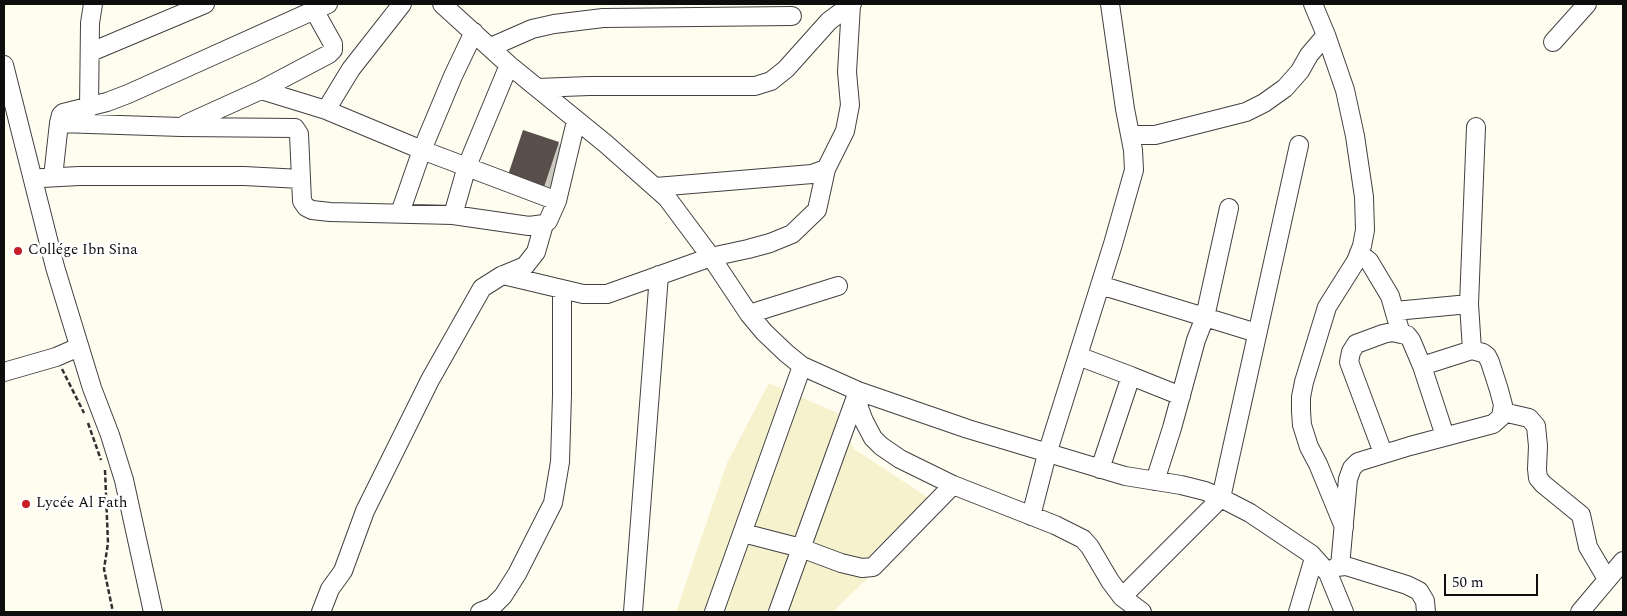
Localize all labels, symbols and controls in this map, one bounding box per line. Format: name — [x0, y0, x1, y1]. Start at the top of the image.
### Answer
place label: Collége Ibn Sina — [28, 242, 137, 260]
marker: Collége Ibn Sina — [12, 245, 24, 257]
place label: Lycée Al Fath — [36, 495, 128, 513]
marker: Lycée Al Fath — [20, 498, 32, 510]
scale bar — [1447, 564, 1541, 596]
text: 50 m — [1452, 571, 1484, 594]

